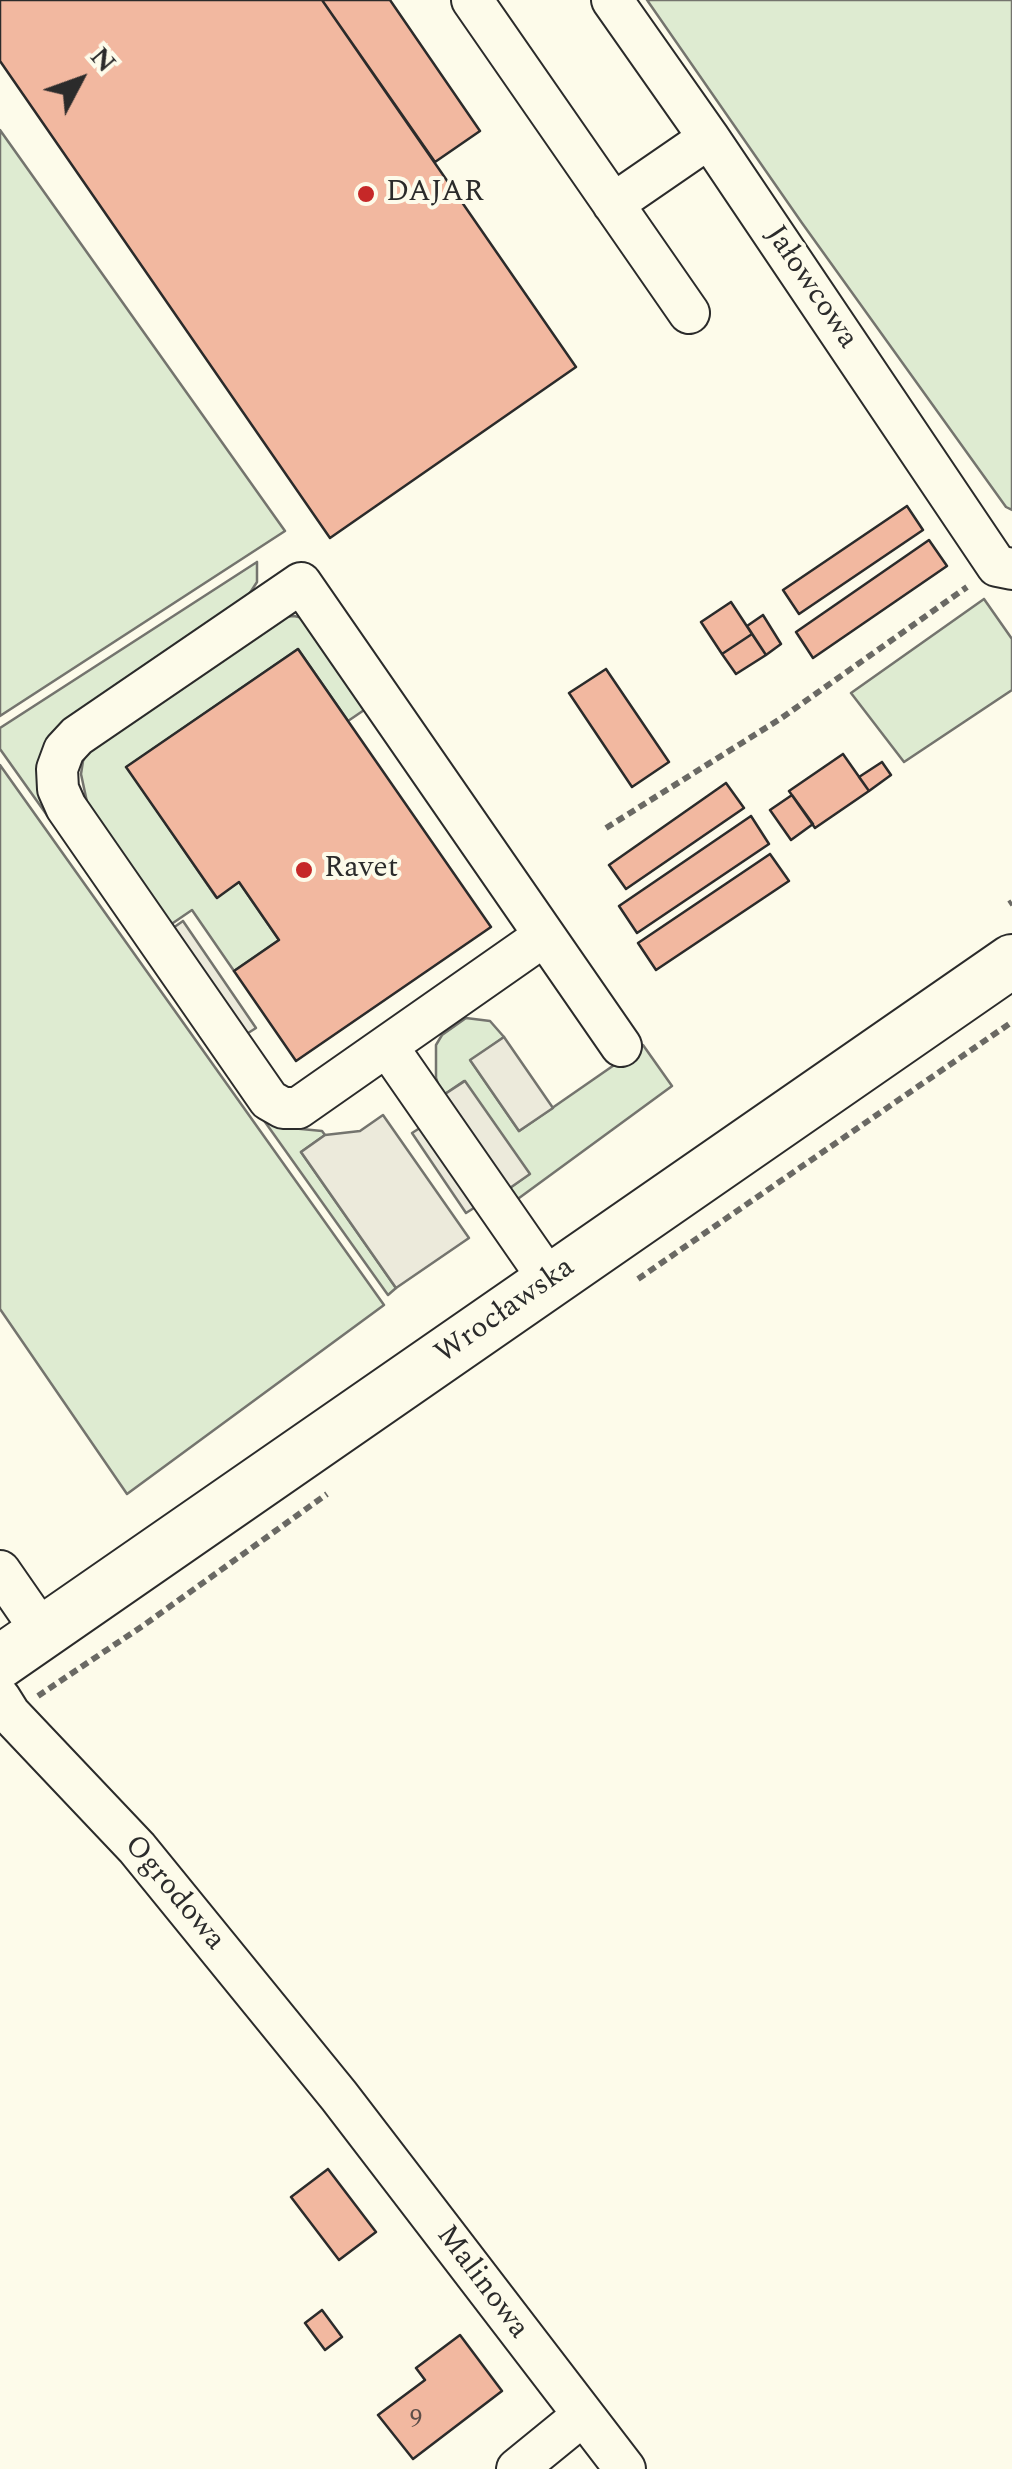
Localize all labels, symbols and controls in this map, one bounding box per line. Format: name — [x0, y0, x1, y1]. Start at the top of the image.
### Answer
north arrow — [30, 30, 130, 130]
text: N — [79, 37, 127, 83]
place label: DAJAR — [386, 176, 484, 212]
marker: DAJAR — [355, 183, 377, 205]
street label: Jałowcowa — [756, 220, 864, 356]
place label: Ravet — [324, 852, 398, 888]
marker: Ravet — [293, 859, 315, 881]
street label: Wrocławska — [429, 1251, 583, 1373]
street label: Ogrodowa — [115, 1829, 231, 1959]
street label: Malinowa — [427, 2219, 535, 2347]
house number: 9 — [410, 2406, 422, 2436]

